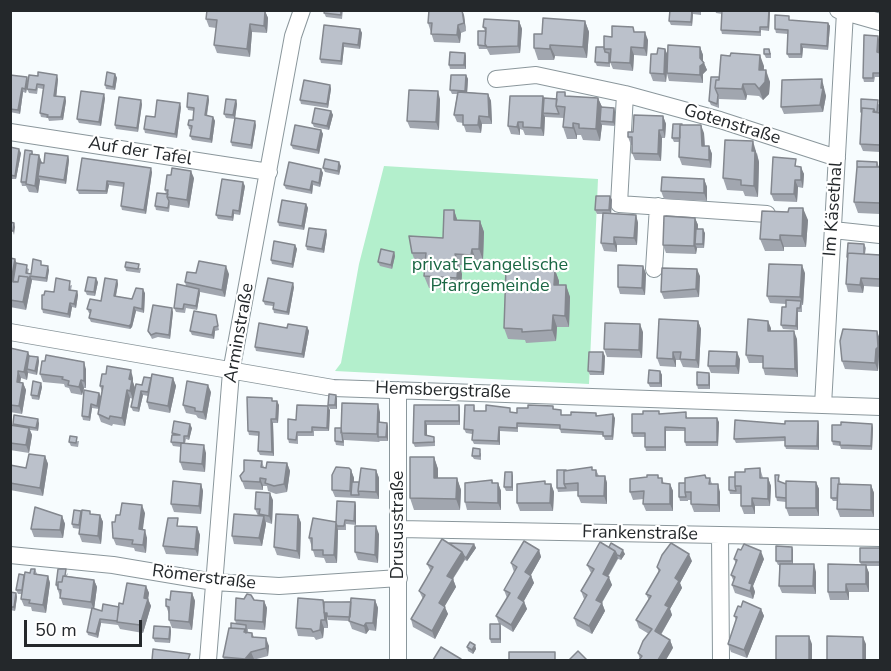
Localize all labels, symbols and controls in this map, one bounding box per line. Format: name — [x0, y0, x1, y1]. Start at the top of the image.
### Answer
street label: Gotenstraße — [681, 100, 783, 150]
street label: Auf der Tafel — [87, 133, 193, 171]
street label: Im Käsethal — [820, 161, 848, 257]
park label: privat Evangelische Pfarrgemeinde — [412, 255, 568, 298]
street label: Arminstraße — [221, 281, 259, 385]
street label: Hemsbergstraße — [375, 378, 511, 404]
street label: Drususstraße — [388, 471, 410, 579]
street label: Frankenstraße — [582, 522, 698, 546]
street label: Römerstraße — [151, 561, 257, 595]
scale bar — [27, 608, 146, 646]
text: 50 m — [35, 618, 77, 642]

